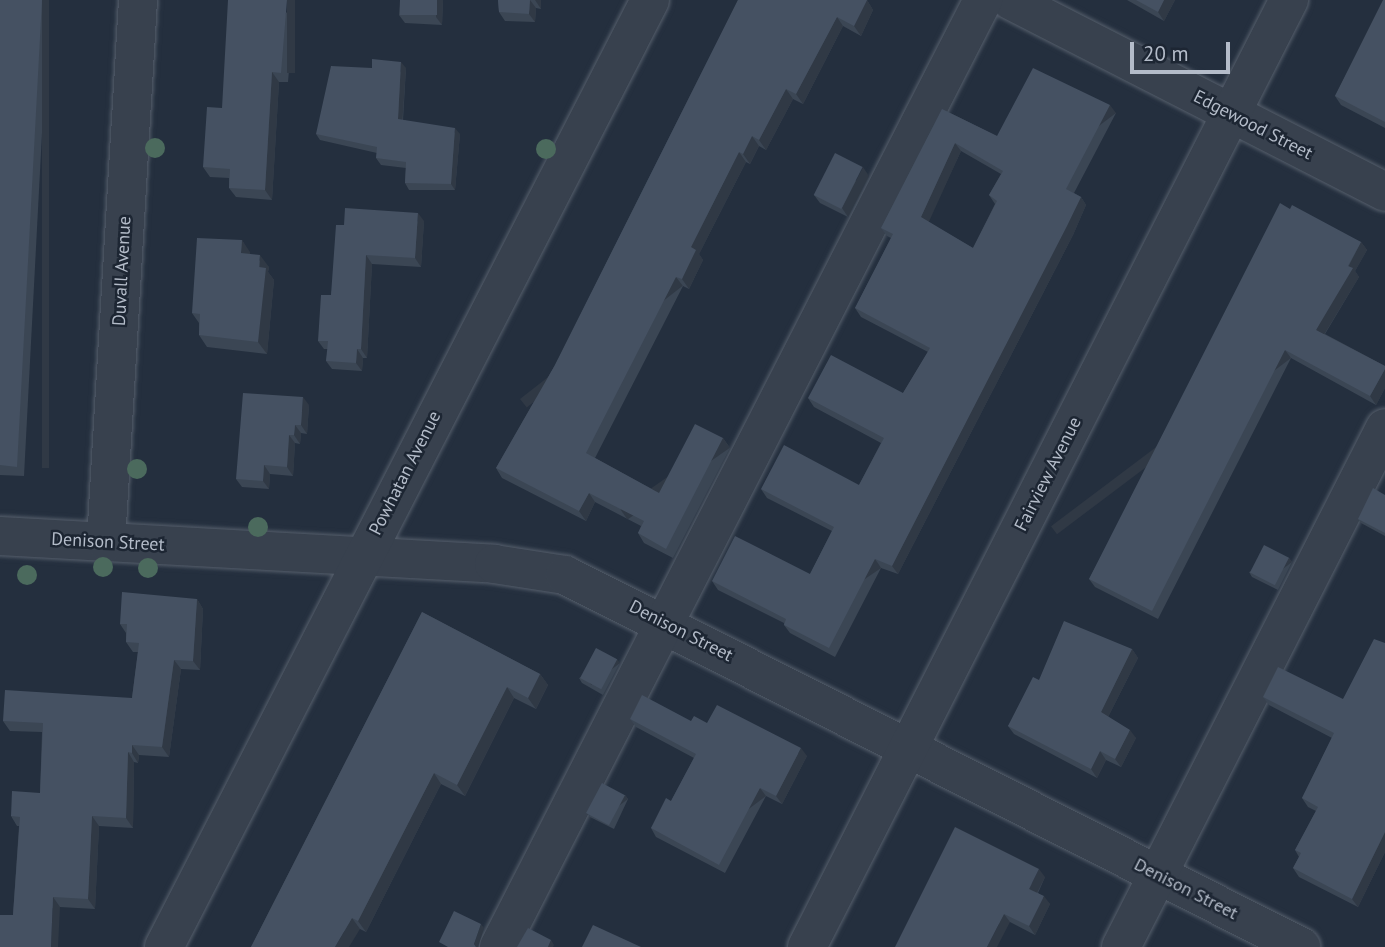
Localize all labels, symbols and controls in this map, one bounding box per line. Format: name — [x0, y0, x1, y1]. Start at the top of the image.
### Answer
scale bar — [1133, 28, 1233, 72]
text: 20 m — [1143, 40, 1189, 67]
street label: Edgewood Street — [1190, 86, 1316, 164]
street label: Duvall Avenue — [108, 215, 136, 327]
street label: Powhatan Avenue — [364, 407, 446, 539]
street label: Fairview Avenue — [1010, 413, 1086, 535]
street label: Denison Street — [51, 528, 165, 556]
street label: Denison Street — [626, 596, 736, 666]
street label: Denison Street — [1131, 854, 1241, 924]

